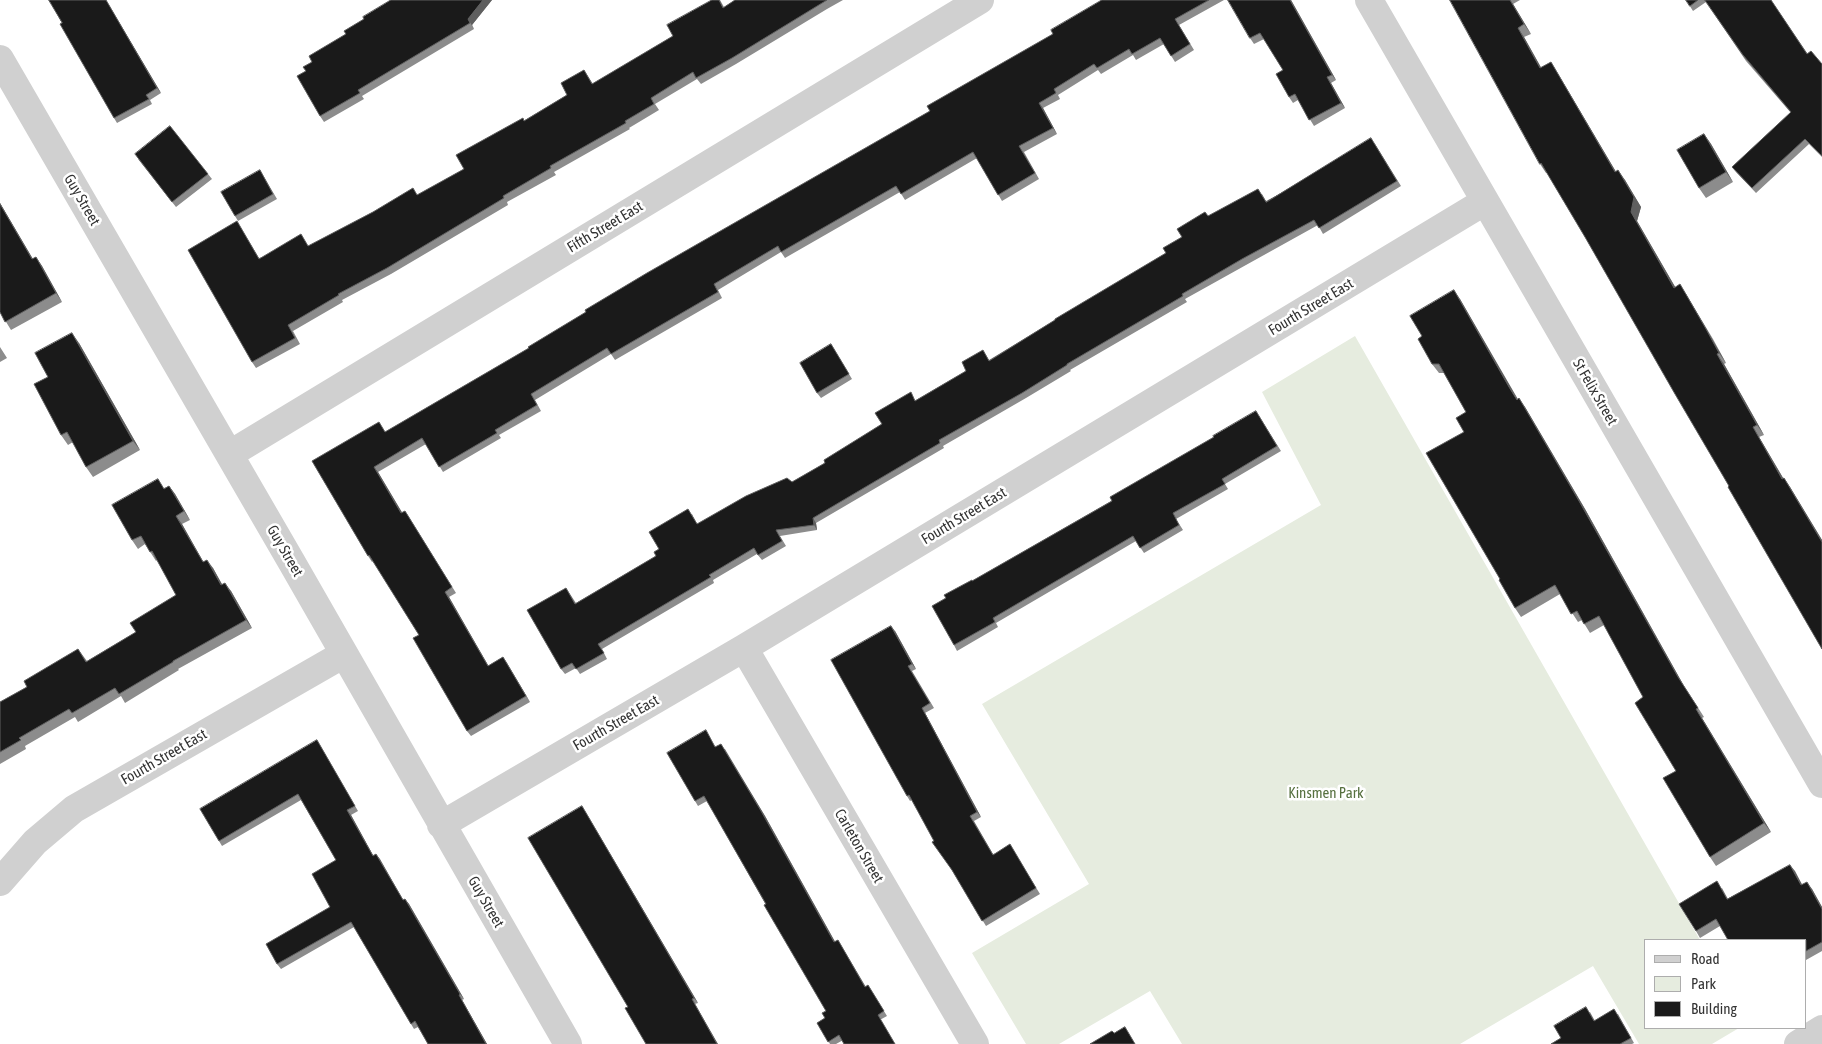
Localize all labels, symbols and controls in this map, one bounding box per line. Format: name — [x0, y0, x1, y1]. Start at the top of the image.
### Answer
street label: Guy Street — [60, 171, 104, 229]
street label: Fifth Street East — [564, 197, 646, 257]
street label: Fourth Street East — [1265, 275, 1357, 339]
street label: St Felix Street — [1569, 356, 1621, 428]
street label: Fourth Street East — [918, 484, 1010, 548]
street label: Guy Street — [263, 522, 307, 580]
street label: Fourth Street East — [570, 691, 662, 755]
street label: Fourth Street East — [118, 725, 210, 789]
park label: Kinsmen Park — [1288, 784, 1364, 802]
street label: Carleton Street — [831, 806, 887, 886]
street label: Guy Street — [464, 873, 508, 931]
legend — [1644, 939, 1807, 1029]
text: Road — [1691, 950, 1720, 967]
text: Park — [1691, 975, 1716, 992]
text: Building — [1691, 1000, 1737, 1017]

